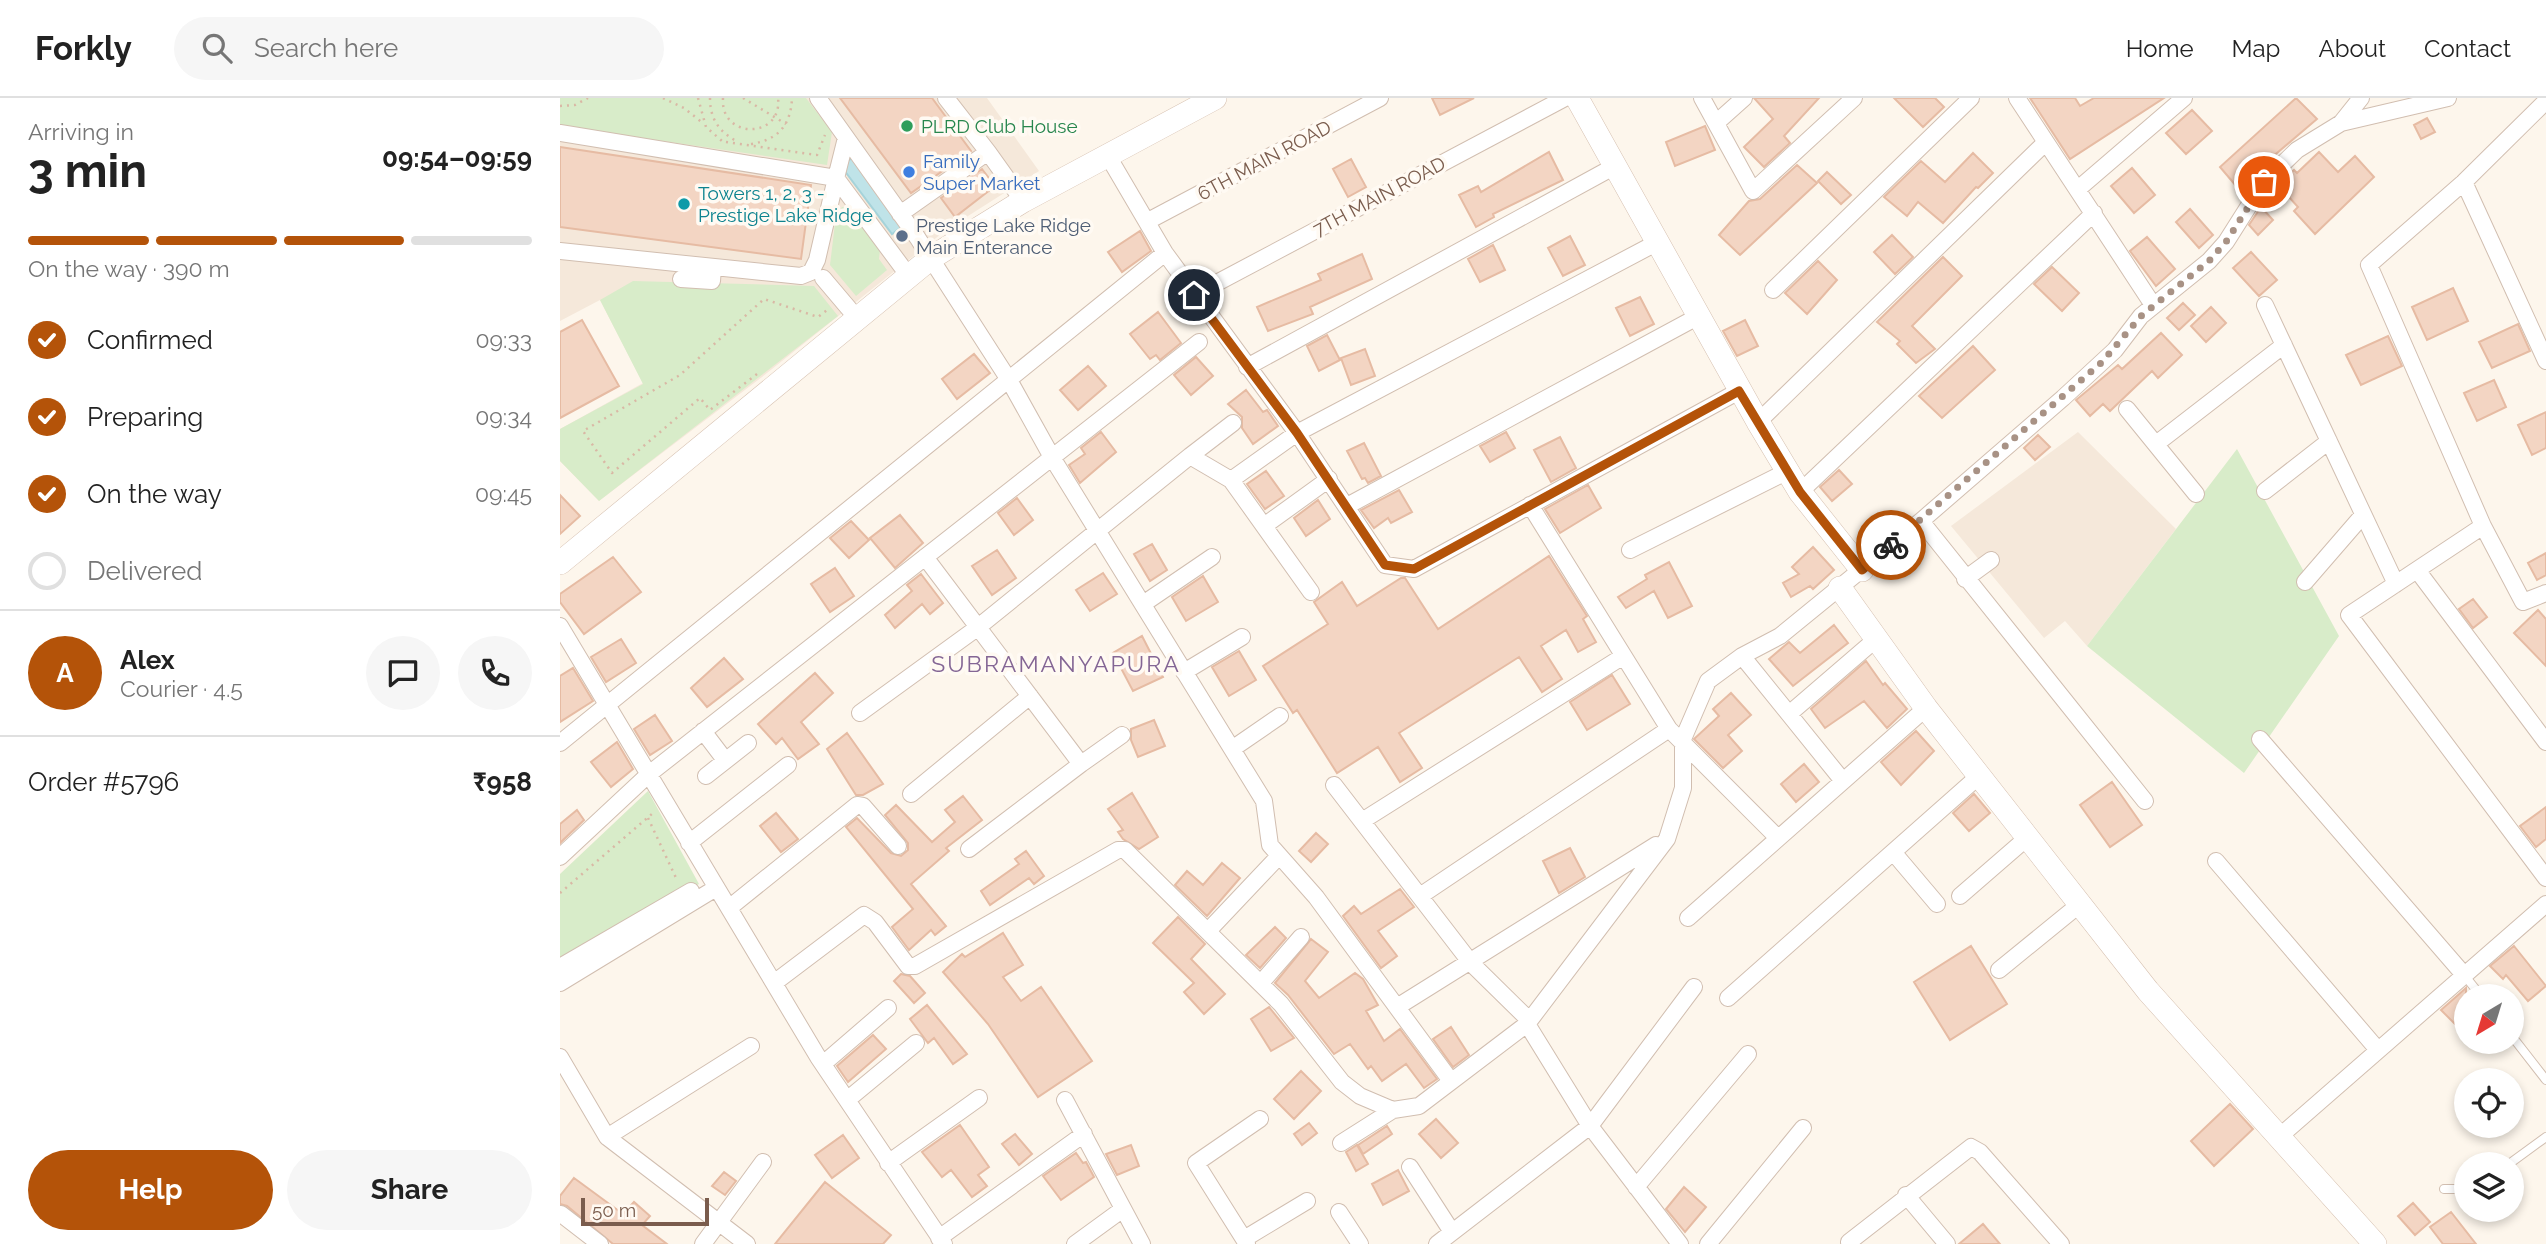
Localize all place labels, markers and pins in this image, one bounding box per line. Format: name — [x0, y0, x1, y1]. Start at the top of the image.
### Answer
place label: PLRD Club House — [921, 115, 1078, 137]
marker: PLRD Club House — [899, 118, 915, 134]
place label: Family Super Market — [923, 150, 1041, 194]
pin — [2234, 152, 2294, 212]
marker: Family Super Market — [901, 164, 917, 180]
place label: Towers 1, 2, 3 - Prestige Lake Ridge — [698, 182, 873, 226]
marker: Towers 1, 2, 3 - Prestige Lake Ridge — [676, 196, 692, 212]
place label: Prestige Lake Ridge Main Enterance — [916, 214, 1091, 258]
marker: Prestige Lake Ridge Main Enterance — [894, 228, 910, 244]
pin — [1164, 265, 1224, 325]

